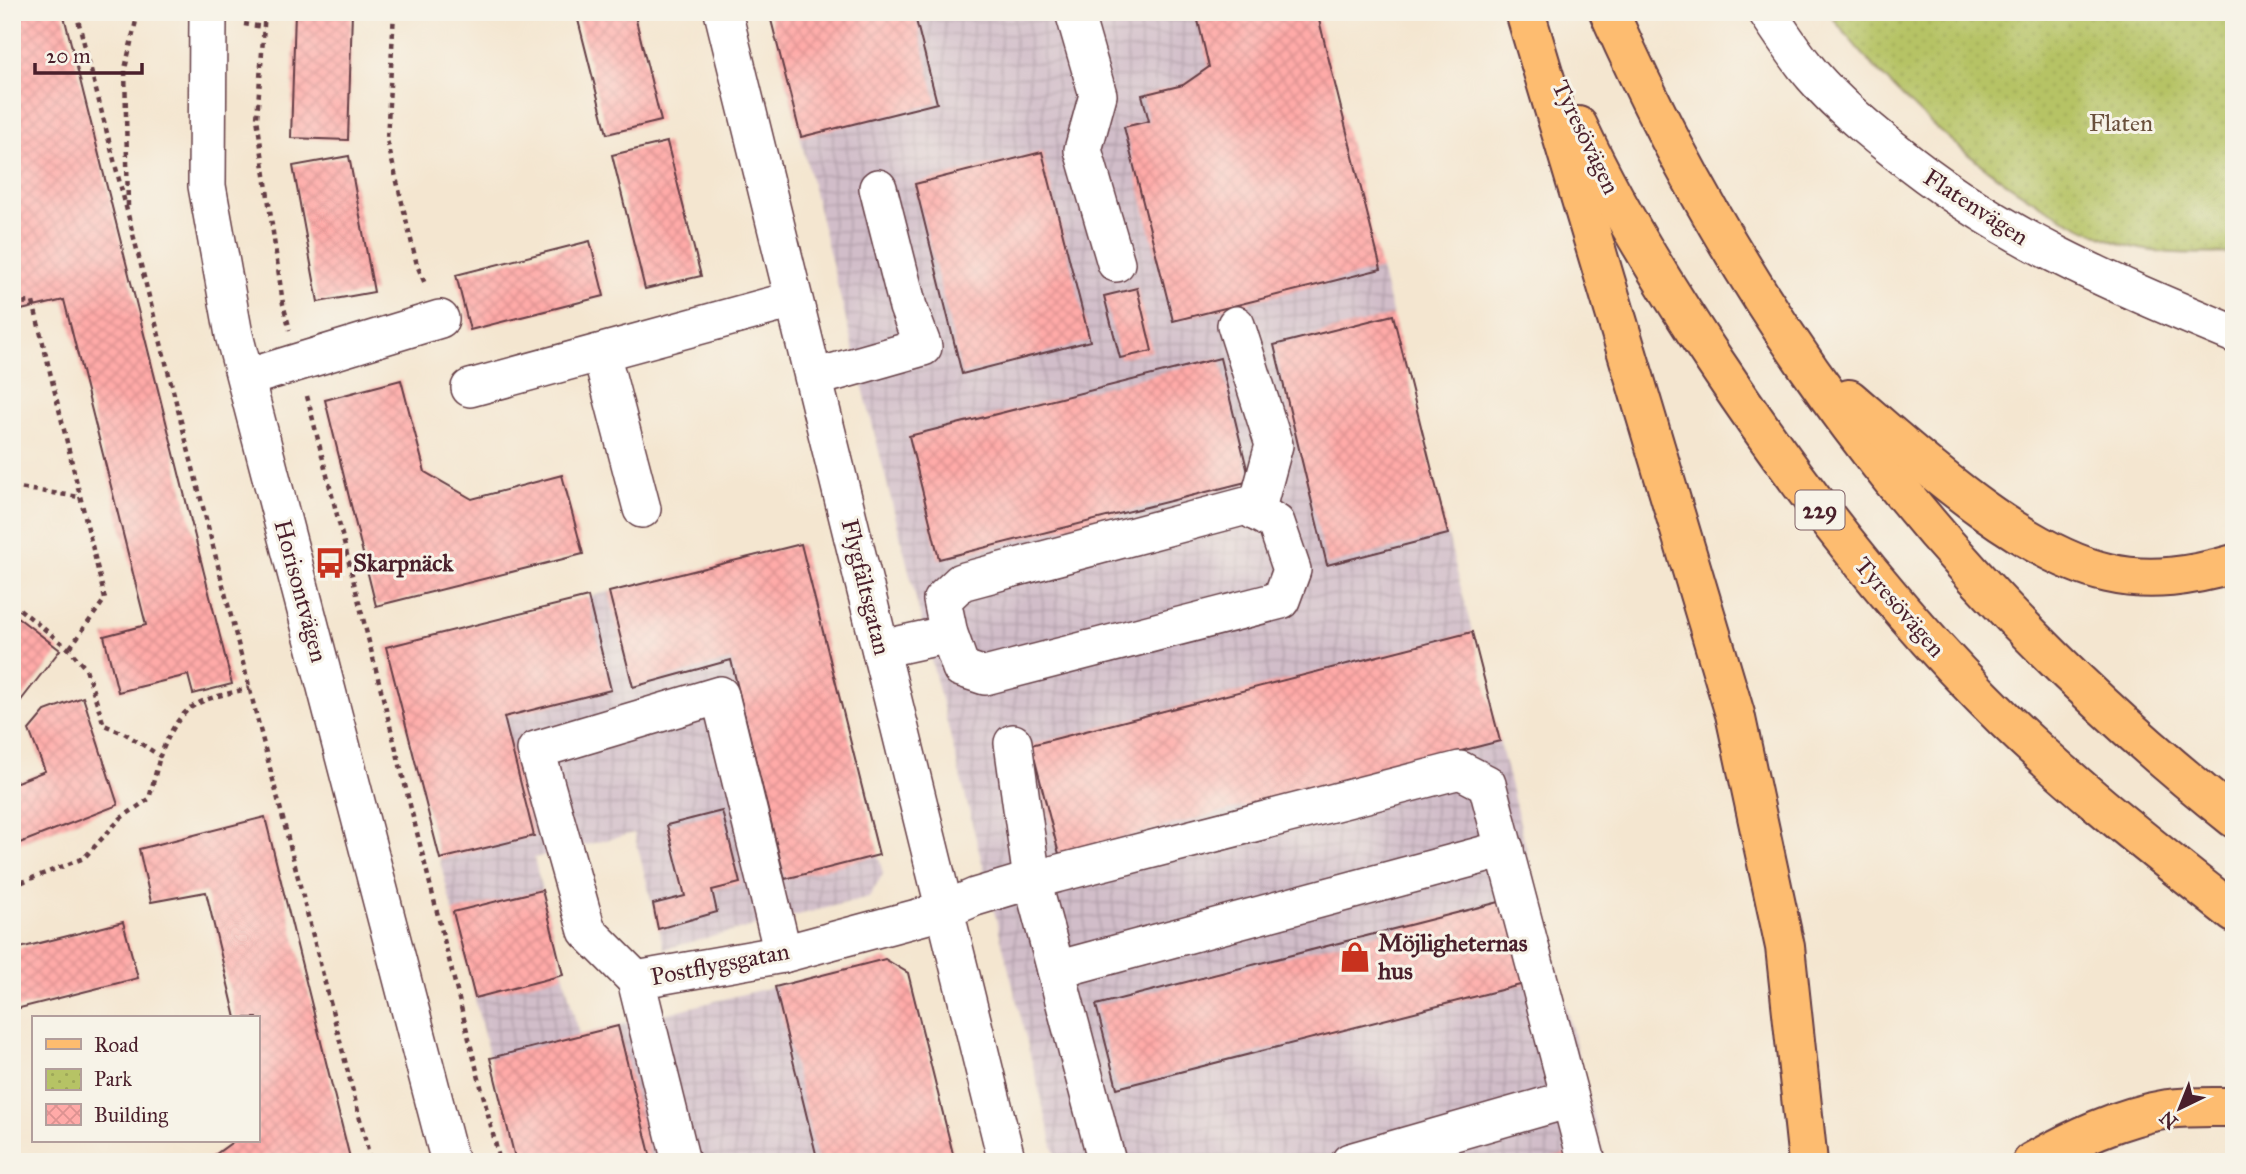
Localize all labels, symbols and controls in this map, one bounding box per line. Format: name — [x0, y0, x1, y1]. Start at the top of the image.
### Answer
scale bar — [35, 32, 142, 76]
text: 20 m — [46, 43, 91, 69]
street label: Tyresövägen — [1546, 75, 1626, 199]
park label: Flaten — [2089, 108, 2153, 138]
street label: Flatenvägen — [1918, 162, 2034, 252]
road number: 229 — [1796, 490, 1844, 530]
street label: Horisontvägen — [268, 516, 334, 666]
street label: Flygfältsgatan — [835, 516, 897, 658]
bus stop icon: Skarpnäck — [313, 546, 347, 580]
place label: Skarpnäck — [353, 548, 454, 578]
street label: Tyresövägen — [1848, 551, 1952, 663]
place label: Möjligheternas hus — [1377, 928, 1528, 986]
street label: Postflygsgatan — [648, 936, 792, 992]
shop icon: Möjligheternas hus — [1338, 940, 1372, 974]
legend — [32, 1016, 259, 1142]
text: Road — [94, 1032, 139, 1058]
text: Park — [94, 1066, 132, 1092]
north arrow — [2144, 1072, 2214, 1142]
text: Building — [94, 1102, 168, 1128]
text: N — [2155, 1106, 2182, 1134]

